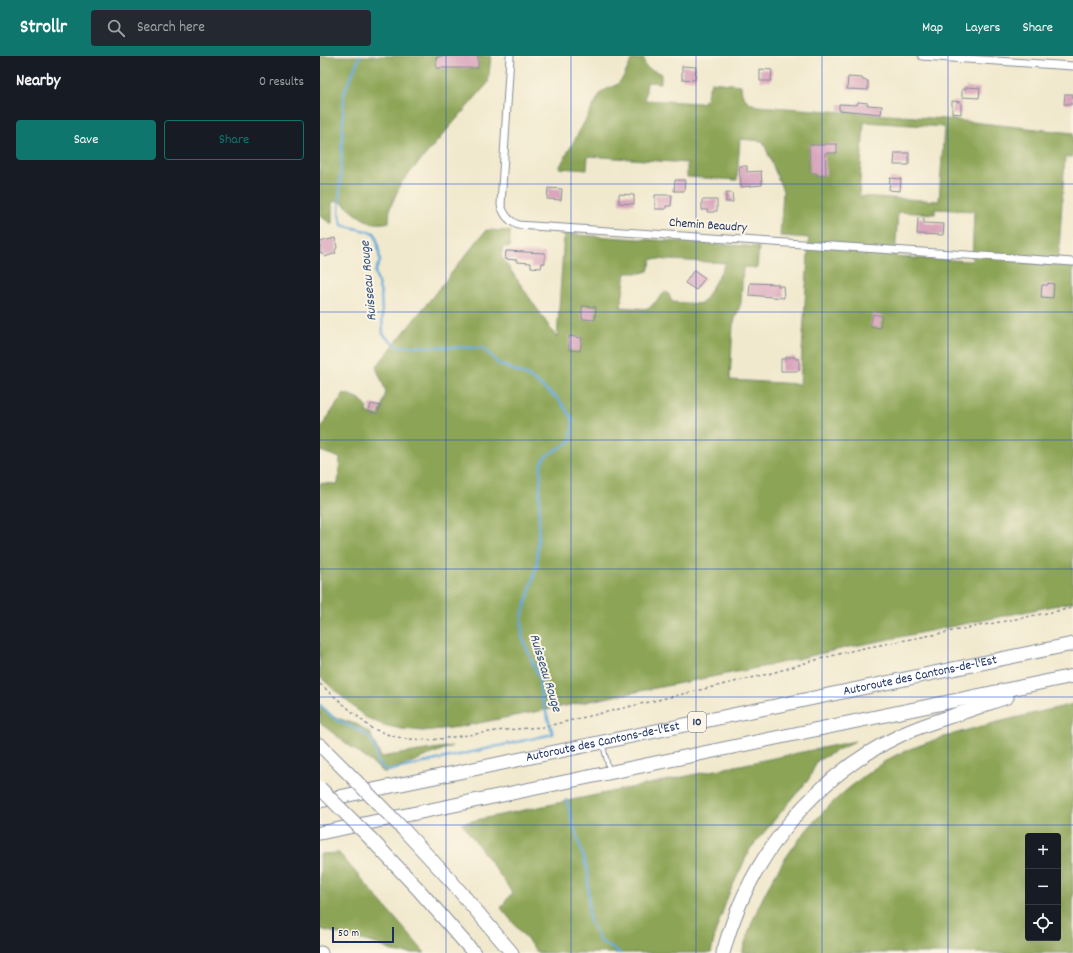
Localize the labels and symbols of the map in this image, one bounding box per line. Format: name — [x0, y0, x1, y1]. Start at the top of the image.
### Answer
street label: Chemin Beaudry — [668, 214, 748, 238]
water label: Ruisseau Rouge — [355, 239, 382, 322]
water label: Ruisseau Rouge — [524, 632, 567, 715]
street label: Autoroute des Cantons-de-l'Est — [841, 651, 999, 701]
road number: 10 — [688, 712, 706, 732]
street label: Autoroute des Cantons-de-l'Est — [524, 717, 682, 767]
scale bar — [332, 925, 394, 944]

